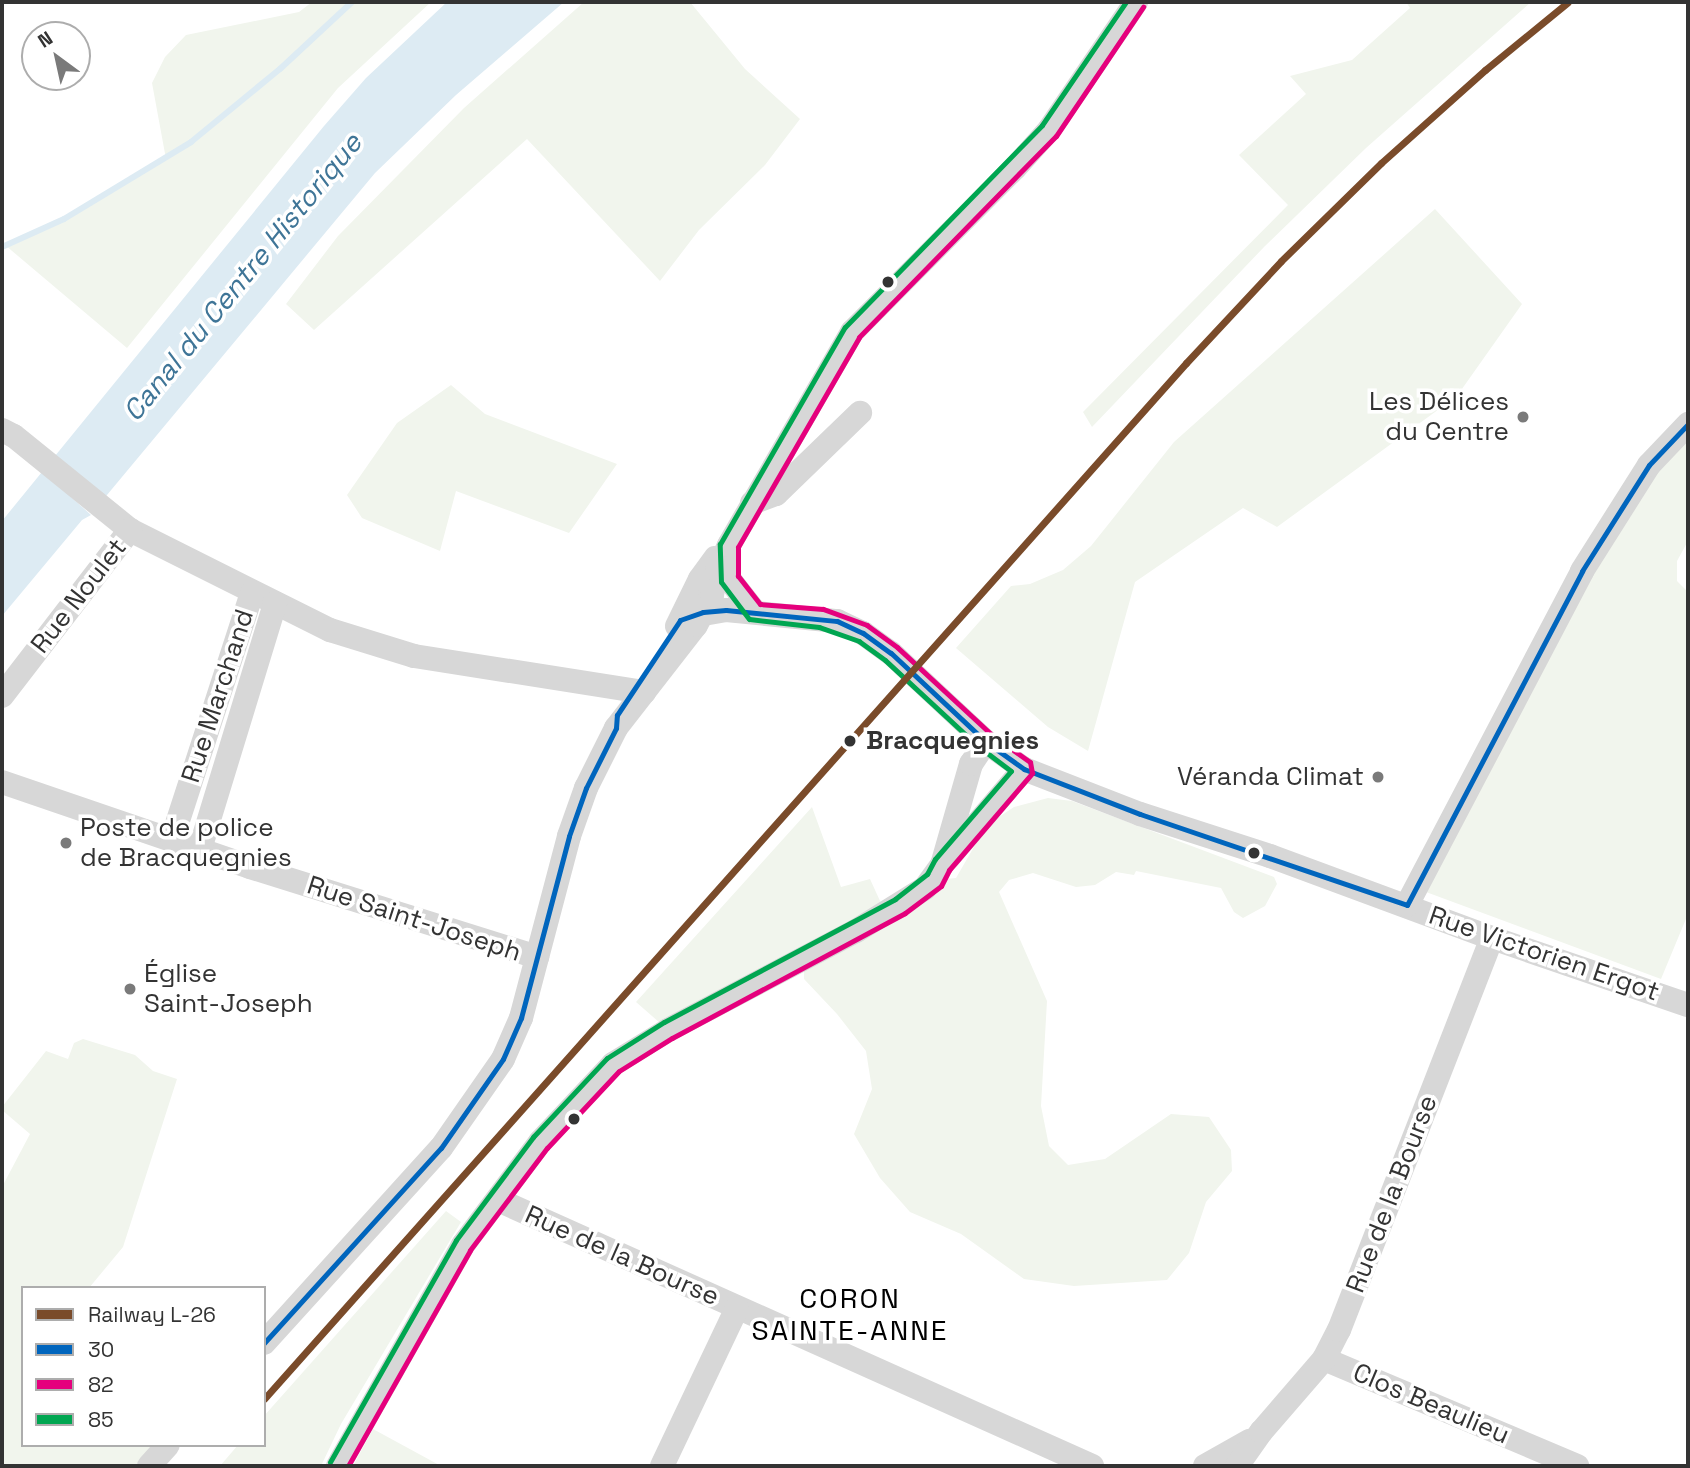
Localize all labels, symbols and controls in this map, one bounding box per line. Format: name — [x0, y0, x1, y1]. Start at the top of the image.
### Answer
north arrow — [21, 21, 91, 91]
text: N — [33, 26, 58, 54]
water label: Canal du Centre Historique — [116, 126, 368, 428]
unlabelled marker — [881, 275, 895, 289]
place label: Les Délices du Centre — [1369, 386, 1509, 448]
marker: Les Délices du Centre — [1515, 409, 1531, 425]
street label: Rue Noulet — [25, 532, 133, 660]
street label: Rue Marchand — [175, 605, 261, 787]
place label: Bracquegnies — [866, 725, 1039, 757]
marker: Bracquegnies — [840, 731, 860, 751]
place label: Véranda Climat — [1177, 761, 1364, 793]
marker: Véranda Climat — [1370, 769, 1386, 785]
place label: Poste de police de Bracquegnies — [80, 812, 292, 874]
marker: Poste de police de Bracquegnies — [58, 835, 74, 851]
unlabelled marker — [1247, 846, 1261, 860]
street label: Rue Saint-Joseph — [303, 870, 525, 968]
street label: Rue Victorien Ergot — [1425, 900, 1663, 1008]
place label: Église Saint-Joseph — [144, 958, 313, 1020]
marker: Église Saint-Joseph — [122, 981, 138, 997]
street label: Rue de la Bourse — [1340, 1091, 1444, 1297]
unlabelled marker — [567, 1112, 581, 1126]
street label: Rue de la Bourse — [520, 1199, 724, 1313]
district label: CORON SAINTE-ANNE — [753, 1281, 947, 1347]
legend — [21, 1286, 266, 1447]
text: Railway L-26 — [88, 1301, 216, 1328]
text: 30 — [88, 1336, 114, 1363]
street label: Clos Beaulieu — [1348, 1357, 1514, 1451]
text: 82 — [88, 1371, 114, 1398]
text: 85 — [88, 1406, 114, 1433]

